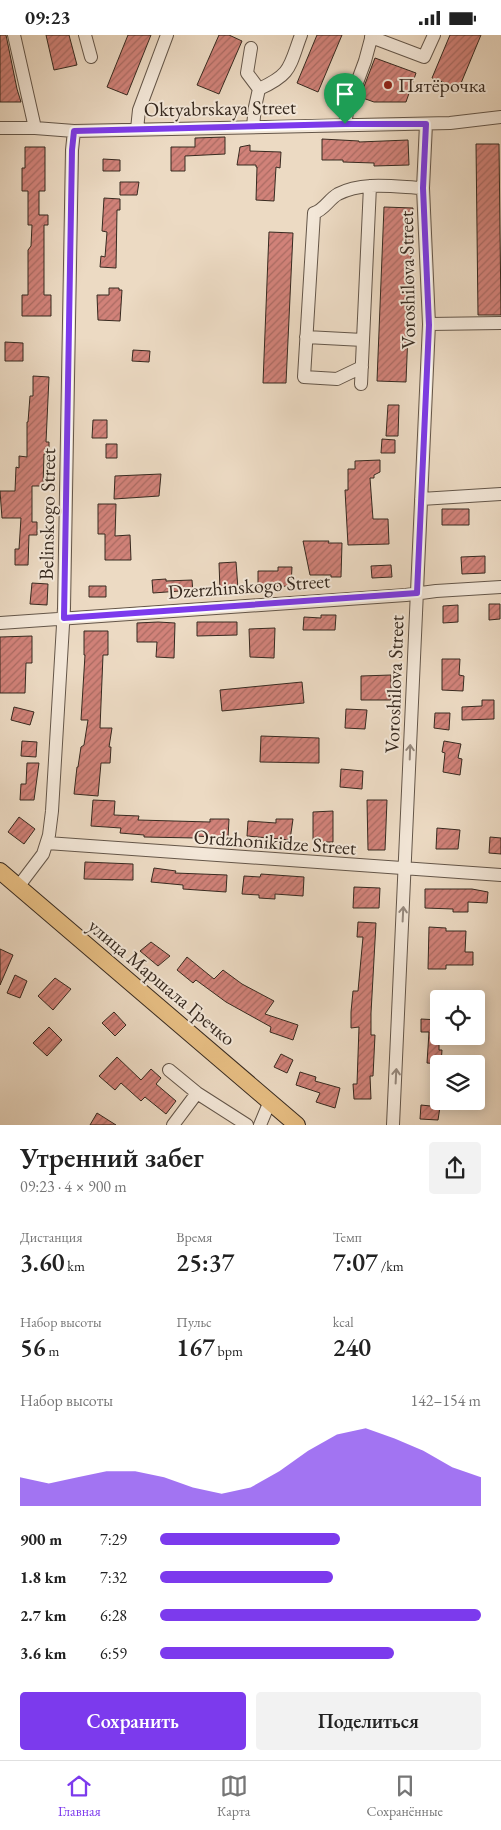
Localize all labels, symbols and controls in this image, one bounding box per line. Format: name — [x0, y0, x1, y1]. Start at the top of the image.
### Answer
text: 09:23 — [25, 5, 71, 30]
place label: Пятёрочка — [398, 72, 486, 98]
pin — [324, 73, 366, 124]
marker: Пятёрочка — [382, 79, 394, 91]
icon: arrive — [331, 80, 359, 108]
street label: Oktyabrskaya Street — [144, 94, 297, 122]
street label: Voroshilova Street — [393, 210, 421, 349]
street label: Belinskogo Street — [33, 447, 61, 580]
street label: Dzerzhinskogo Street — [167, 567, 332, 605]
street label: Voroshilova Street — [379, 614, 409, 754]
one-way arrow — [406, 744, 415, 760]
street label: Ordzhonikidze Street — [193, 823, 358, 861]
one-way arrow — [399, 906, 408, 922]
street label: улица Маршала Гречко — [83, 913, 241, 1051]
map controls — [430, 990, 485, 1110]
button: locate — [430, 990, 485, 1045]
button: layers — [430, 1055, 485, 1110]
one-way arrow — [391, 1069, 401, 1085]
text: Утренний забег — [20, 1139, 204, 1175]
button: share — [429, 1142, 481, 1194]
text: 09:23 · 4 × 900 m — [20, 1176, 127, 1197]
text: Дистанция — [20, 1228, 82, 1246]
text: Время — [176, 1228, 212, 1246]
text: Темп — [333, 1228, 362, 1246]
text: 3.60 — [20, 1246, 65, 1278]
text: 25:37 — [176, 1246, 234, 1278]
text: 7:07 — [333, 1246, 378, 1278]
text: km — [65, 1257, 85, 1275]
text: /km — [378, 1257, 404, 1275]
text: Набор высоты — [20, 1313, 101, 1331]
text: Пульс — [176, 1313, 212, 1331]
text: kcal — [333, 1313, 354, 1331]
text: 56 — [20, 1331, 46, 1363]
text: 167 — [176, 1331, 215, 1363]
text: 240 — [333, 1331, 371, 1363]
text: m — [46, 1342, 59, 1360]
text: bpm — [215, 1342, 243, 1360]
text: Набор высоты — [20, 1390, 113, 1411]
text: 142–154 m — [410, 1390, 481, 1411]
text: 900 m — [20, 1529, 62, 1550]
text: 7:29 — [100, 1529, 127, 1550]
text: 1.8 km — [20, 1567, 66, 1588]
text: 7:32 — [100, 1567, 127, 1588]
text: 2.7 km — [20, 1605, 66, 1626]
text: 6:28 — [100, 1605, 127, 1626]
text: 3.6 km — [20, 1643, 66, 1664]
text: 6:59 — [100, 1643, 127, 1664]
button: Сохранить — [20, 1692, 246, 1750]
button: Поделиться — [256, 1692, 481, 1750]
tab: Главная — [58, 1772, 101, 1820]
tab: Карта — [217, 1772, 250, 1820]
tab: Сохранённые — [367, 1772, 443, 1820]

